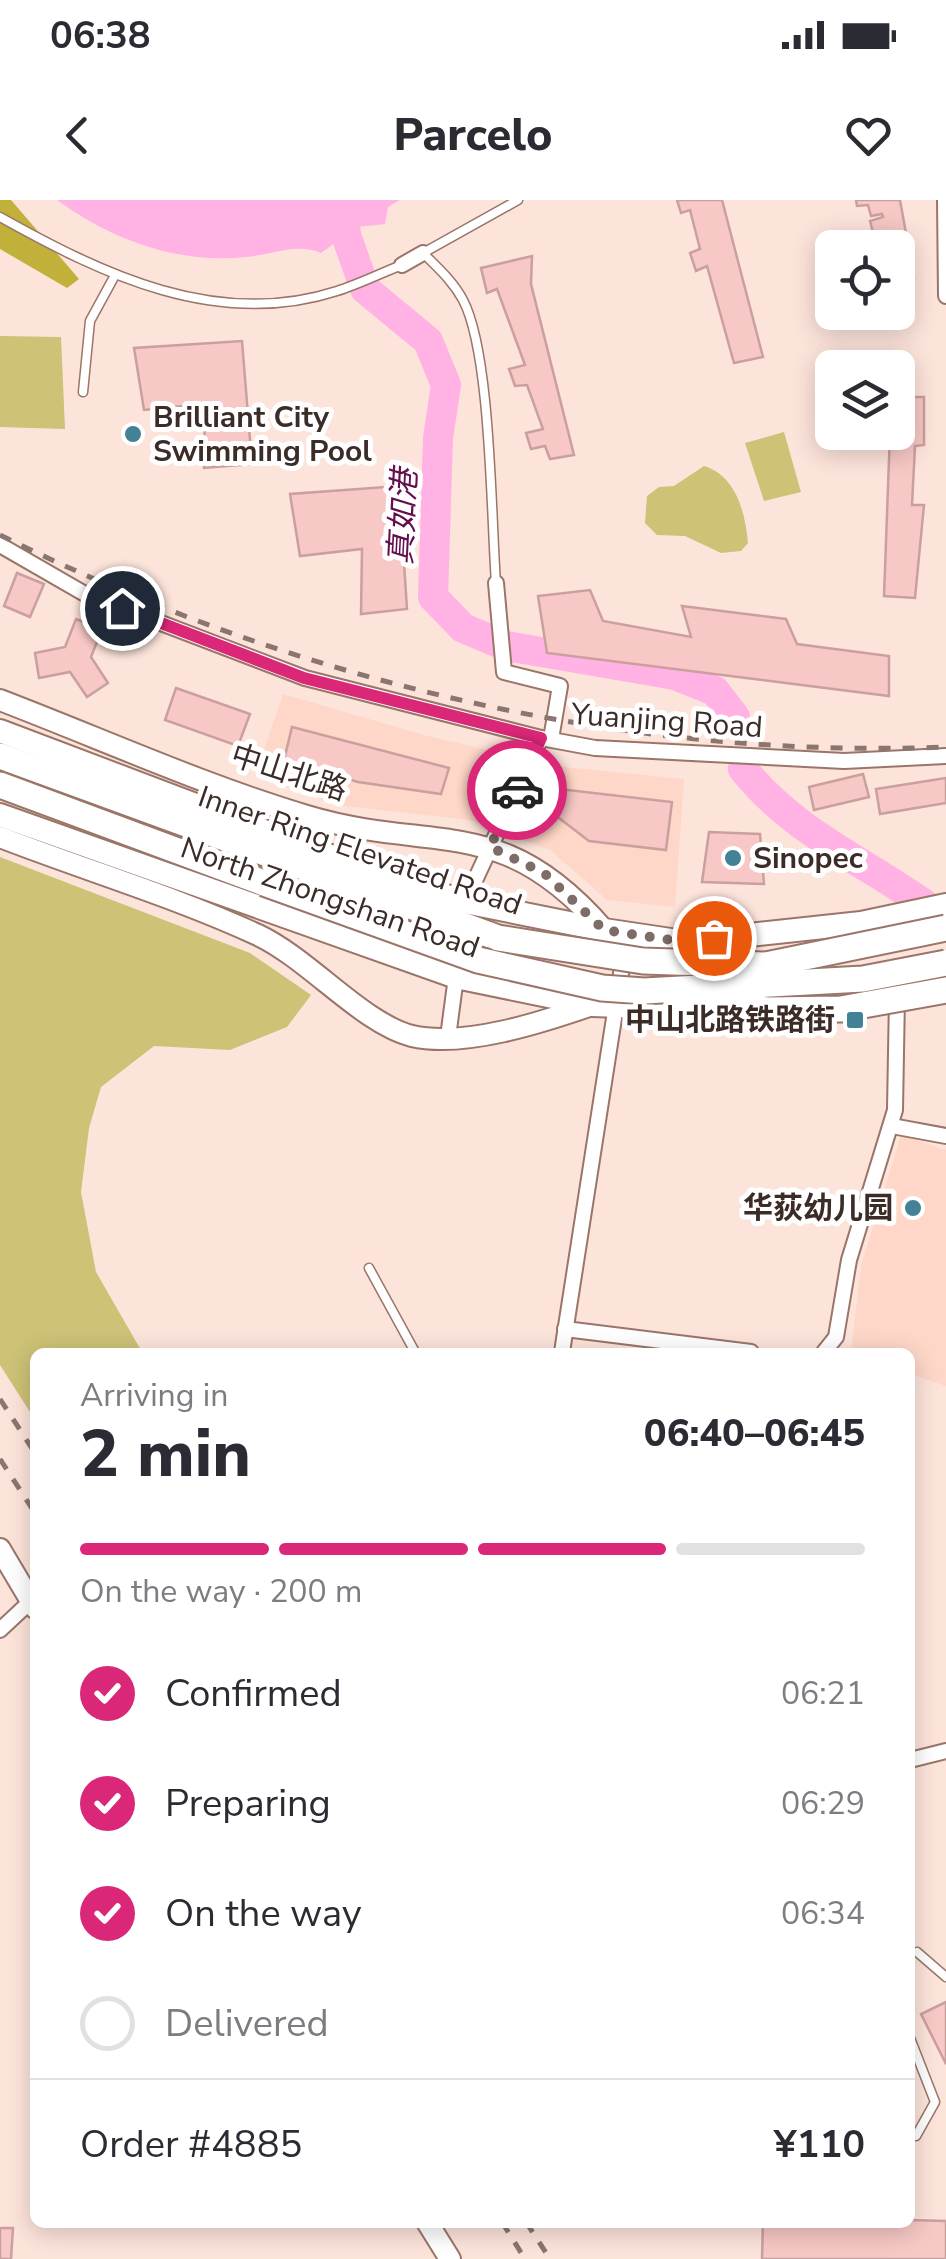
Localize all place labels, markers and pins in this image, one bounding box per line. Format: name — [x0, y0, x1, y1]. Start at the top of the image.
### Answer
place label: Brilliant City Swimming Pool — [153, 397, 372, 472]
marker: Brilliant City Swimming Pool — [122, 423, 144, 445]
pin — [80, 566, 165, 651]
place label: Sinopec — [753, 838, 863, 879]
marker: Sinopec — [722, 847, 744, 869]
pin — [672, 896, 757, 981]
place label: 中山北路铁路街 — [625, 1000, 835, 1041]
marker: 中山北路铁路街 — [844, 1009, 866, 1031]
place label: 华荻幼儿园 — [743, 1188, 893, 1229]
marker: 华荻幼儿园 — [902, 1197, 924, 1219]

